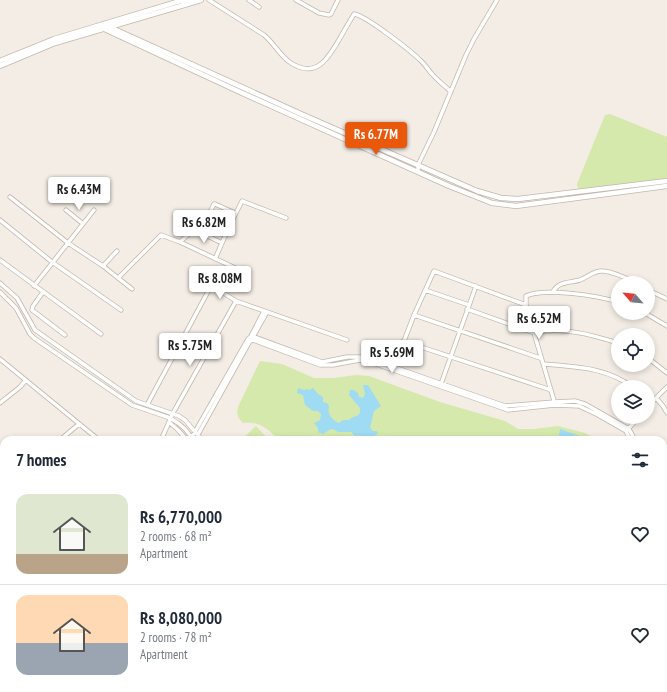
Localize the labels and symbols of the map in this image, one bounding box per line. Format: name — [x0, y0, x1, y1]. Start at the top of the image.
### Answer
pin: Rs 6.77M — [335, 122, 417, 156]
pin: Rs 6.43M — [38, 177, 120, 211]
pin: Rs 6.82M — [163, 210, 245, 244]
pin: Rs 8.08M — [179, 266, 261, 300]
north arrow — [611, 276, 655, 320]
pin: Rs 6.52M — [498, 306, 580, 340]
pin: Rs 5.75M — [149, 333, 231, 367]
pin: Rs 5.69M — [351, 340, 433, 374]

